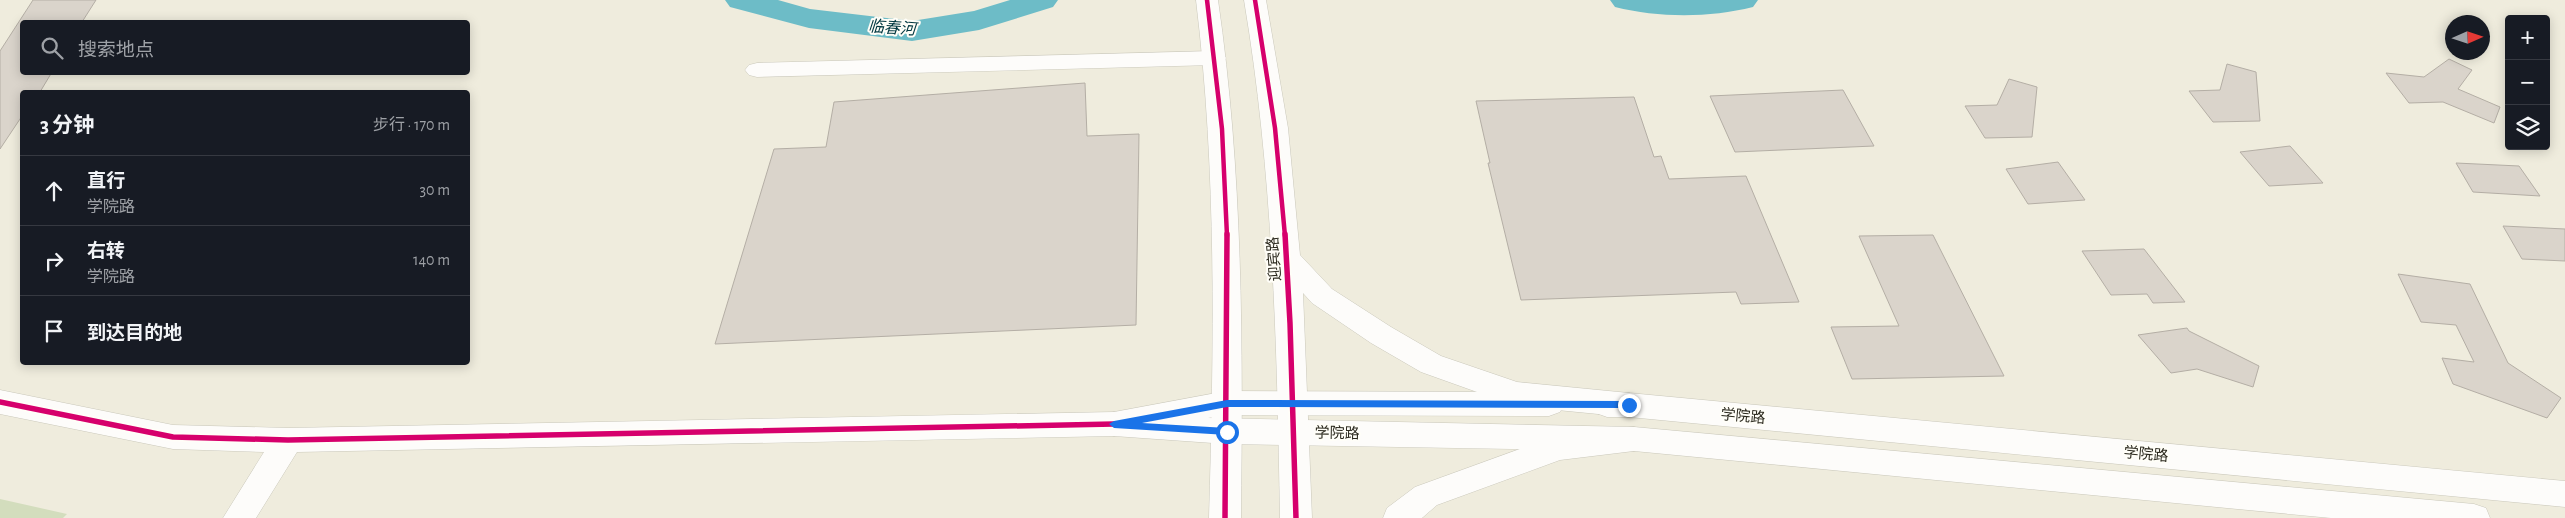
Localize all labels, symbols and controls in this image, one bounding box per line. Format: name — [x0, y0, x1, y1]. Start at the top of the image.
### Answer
north arrow — [2445, 15, 2490, 60]
map controls — [2505, 15, 2550, 150]
button: + — [2505, 15, 2550, 60]
water label: 临春河 — [867, 17, 919, 38]
search box — [20, 20, 470, 75]
icon: search — [38, 34, 66, 62]
text: 搜索地点 — [78, 41, 154, 60]
button: − — [2505, 60, 2550, 105]
button: layers — [2505, 105, 2550, 150]
text: 3 分钟 — [40, 115, 94, 136]
text: 步行 · 170 m — [373, 117, 450, 133]
text: 直行 — [87, 172, 125, 191]
icon: ahead — [40, 177, 68, 205]
text: 30 m — [420, 182, 450, 198]
text: 学院路 — [87, 199, 135, 215]
street label: 迎宾路 — [1264, 236, 1284, 282]
text: 右转 — [87, 242, 125, 261]
icon: right — [40, 247, 68, 275]
text: 140 m — [413, 252, 450, 268]
text: 学院路 — [87, 269, 135, 285]
icon: arrive — [40, 317, 68, 345]
text: 到达目的地 — [87, 324, 182, 343]
route end — [1618, 394, 1641, 417]
street label: 学院路 — [1720, 406, 1766, 426]
route start — [1216, 421, 1239, 444]
street label: 学院路 — [1314, 425, 1360, 441]
street label: 学院路 — [2123, 444, 2169, 464]

